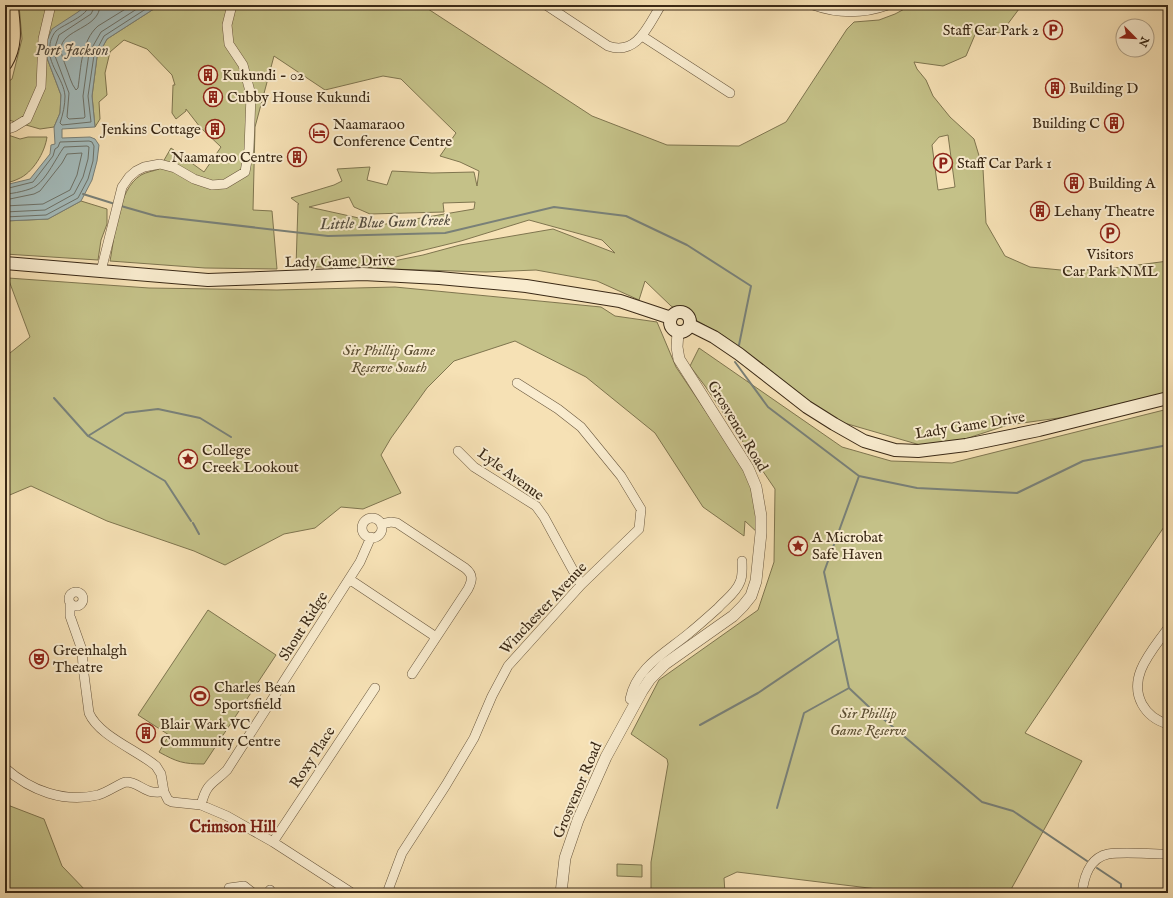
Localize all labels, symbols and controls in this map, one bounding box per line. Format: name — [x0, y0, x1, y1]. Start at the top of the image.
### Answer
north arrow — [1115, 18, 1155, 58]
parking icon: Staff Car Park 2 — [1042, 19, 1064, 41]
place label: Staff Car Park 2 — [943, 21, 1039, 40]
text: N — [1135, 34, 1152, 49]
water label: Port Jackson — [35, 41, 109, 61]
building icon: Kukundi - 02 — [197, 64, 219, 86]
place label: Kukundi - 02 — [222, 66, 304, 85]
building icon: Building D — [1044, 77, 1066, 99]
place label: Building D — [1069, 79, 1138, 98]
building icon: Cubby House Kukundi — [202, 86, 224, 108]
place label: Cubby House Kukundi — [227, 88, 370, 107]
building icon: Building C — [1103, 112, 1125, 134]
place label: Building C — [1032, 114, 1100, 133]
place label: Naamaraoo Conference Centre — [333, 115, 452, 151]
building icon: Jenkins Cottage — [204, 118, 226, 140]
place label: Jenkins Cottage — [99, 120, 201, 139]
hotel icon: Naamaraoo Conference Centre — [308, 122, 330, 144]
building icon: Naamaroo Centre — [286, 146, 308, 168]
place label: Naamaroo Centre — [171, 148, 283, 167]
parking icon: Staff Car Park 1 — [932, 152, 954, 174]
place label: Staff Car Park 1 — [957, 154, 1052, 173]
building icon: Building A — [1063, 172, 1085, 194]
place label: Building A — [1088, 174, 1156, 193]
building icon: Lehany Theatre — [1029, 200, 1051, 222]
place label: Lehany Theatre — [1054, 202, 1155, 221]
water label: Little Blue Gum Creek — [319, 211, 451, 235]
parking icon: Visitors Car Park NML — [1099, 222, 1121, 244]
place label: Visitors Car Park NML — [1062, 245, 1158, 281]
street label: Lady Game Drive — [284, 251, 396, 272]
park label: Sir Phillip Game Reserve South — [343, 341, 435, 377]
street label: Grosvenor Road — [703, 377, 773, 476]
street label: Lady Game Drive — [914, 407, 1026, 444]
place label: College Creek Lookout — [202, 441, 299, 477]
street label: Lyle Avenue — [474, 444, 548, 505]
place icon: College Creek Lookout — [177, 448, 199, 470]
place label: A Microbat Safe Haven — [811, 528, 883, 564]
place icon: A Microbat Safe Haven — [787, 535, 809, 557]
street label: Winchester Avenue — [496, 558, 591, 659]
street label: Shout Ridge — [275, 588, 332, 664]
place label: Greenhalgh Theatre — [53, 641, 127, 677]
theatre icon: Greenhalgh Theatre — [28, 648, 50, 670]
place label: Charles Bean Sportsfield — [214, 678, 295, 714]
sports icon: Charles Bean Sportsfield — [189, 685, 211, 707]
park label: Sir Phillip Game Reserve — [830, 704, 906, 740]
place label: Blair Wark VC Community Centre — [160, 715, 281, 751]
building icon: Blair Wark VC Community Centre — [135, 722, 157, 744]
street label: Roxy Place — [285, 723, 339, 792]
street label: Grosvenor Road — [549, 738, 607, 841]
district label: Crimson Hill — [190, 818, 277, 838]

